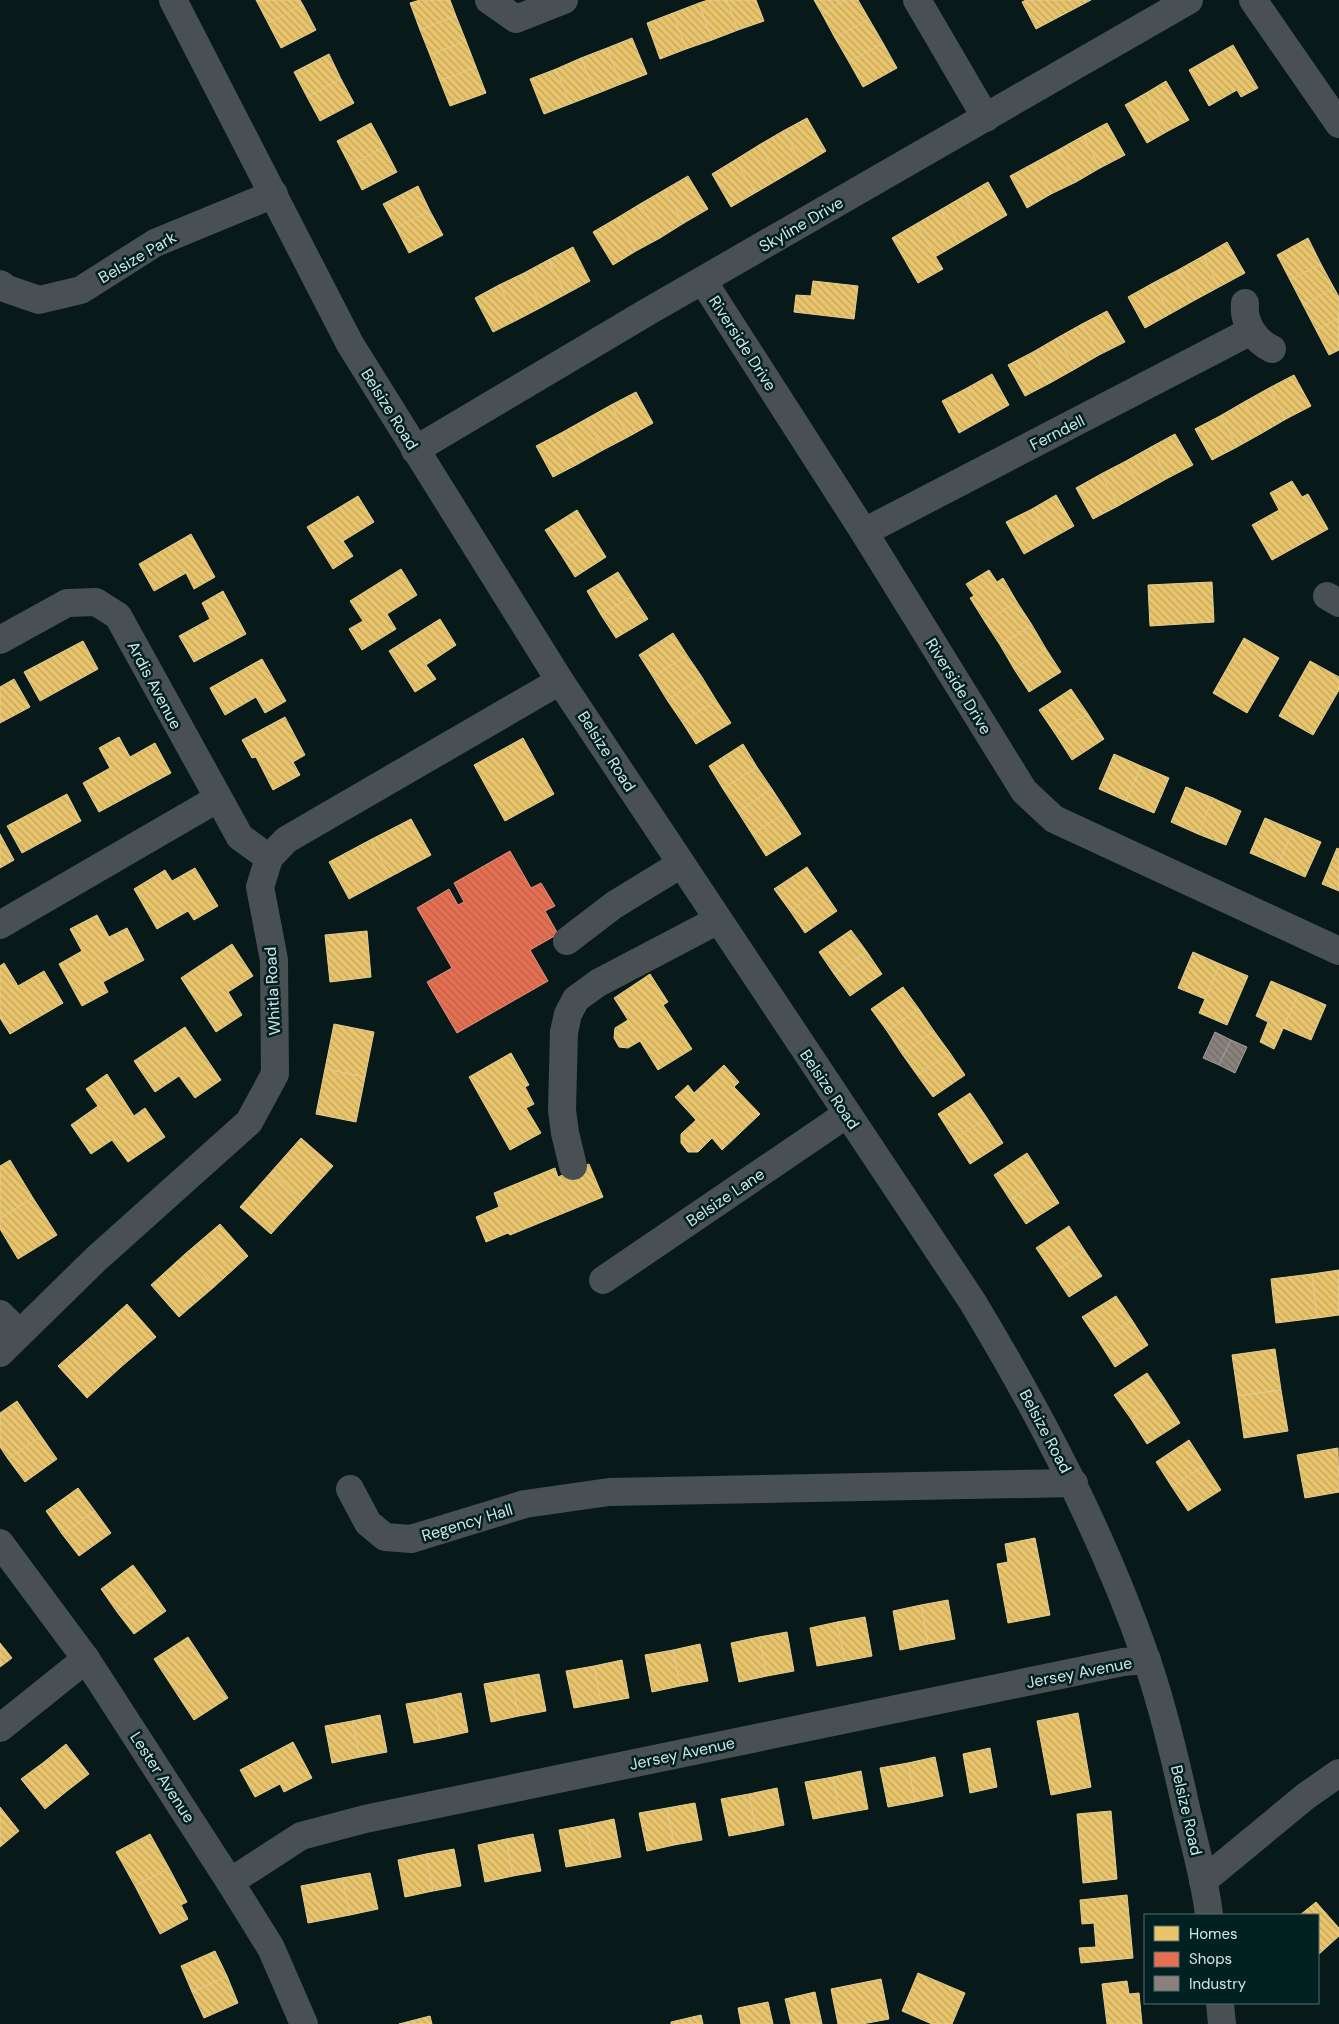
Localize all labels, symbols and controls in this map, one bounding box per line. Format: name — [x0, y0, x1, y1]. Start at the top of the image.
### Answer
street label: Skyline Drive — [755, 192, 847, 257]
street label: Belsize Park — [95, 227, 180, 288]
street label: Riverside Drive — [704, 292, 781, 395]
street label: Belsize Road — [356, 365, 423, 454]
street label: Ferndell — [1026, 410, 1088, 455]
street label: Riverside Drive — [921, 634, 997, 738]
street label: Ardis Avenue — [123, 638, 187, 733]
street label: Belsize Road — [573, 707, 640, 796]
street label: Whitla Road — [260, 946, 285, 1036]
street label: Belsize Road — [795, 1045, 864, 1133]
street label: Belsize Lane — [682, 1163, 769, 1231]
street label: Belsize Road — [1015, 1386, 1076, 1477]
street label: Regency Hall — [419, 1499, 515, 1546]
street label: Jersey Avenue — [1024, 1652, 1134, 1693]
street label: Lester Avenue — [125, 1728, 200, 1827]
street label: Jersey Avenue — [627, 1732, 737, 1775]
street label: Belsize Road — [1166, 1763, 1207, 1857]
legend — [1144, 1914, 1319, 2004]
text: Homes — [1189, 1924, 1238, 1944]
text: Shops — [1189, 1949, 1232, 1969]
text: Industry — [1189, 1974, 1247, 1994]

